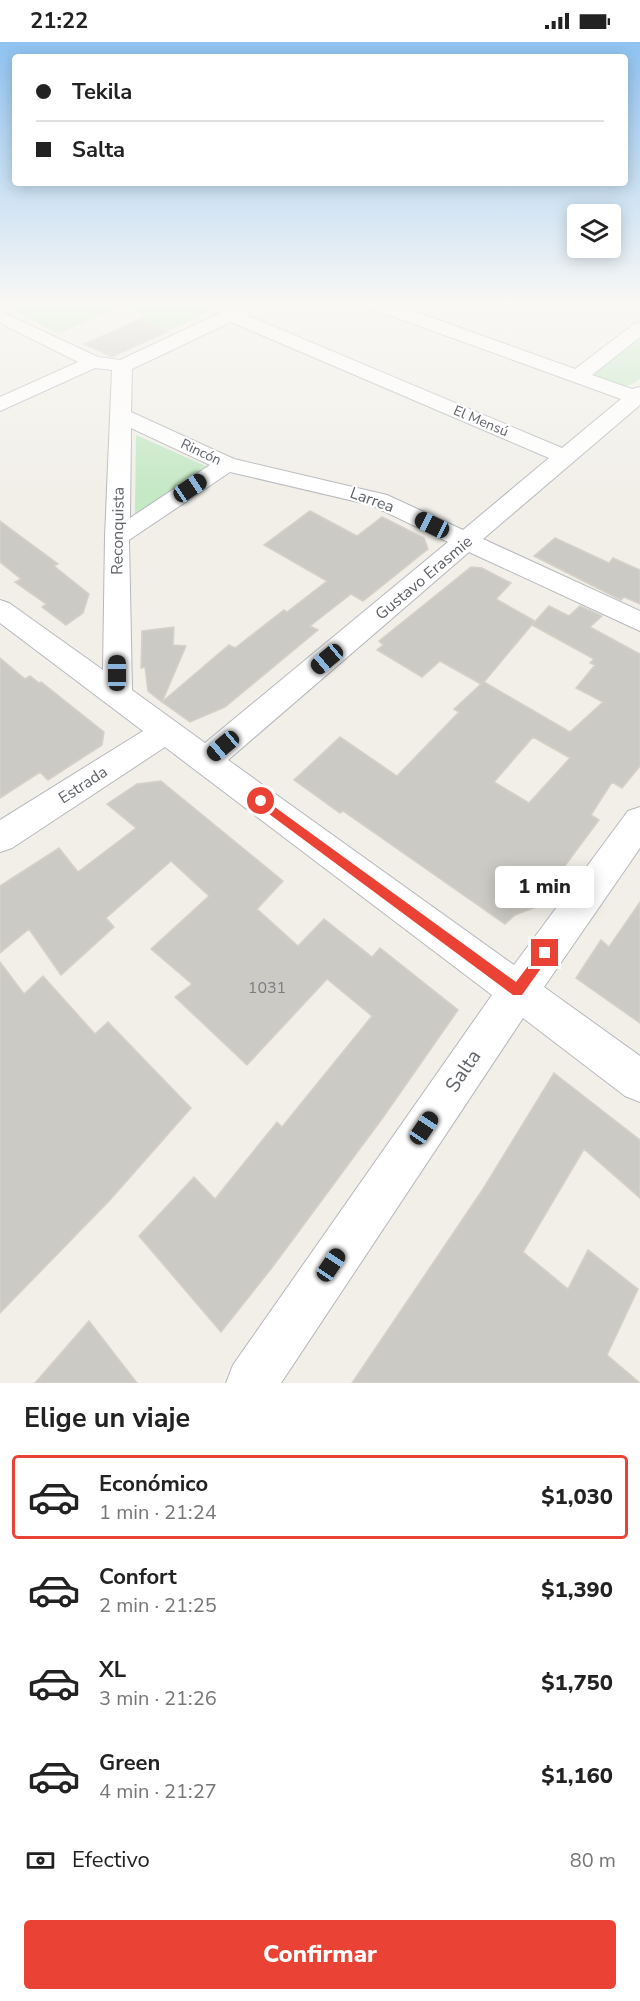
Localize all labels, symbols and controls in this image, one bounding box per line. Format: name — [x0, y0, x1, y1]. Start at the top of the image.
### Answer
text: 21:22 — [30, 6, 88, 36]
text: Tekila — [72, 77, 132, 107]
text: Salta — [72, 135, 125, 165]
map controls — [567, 204, 621, 258]
button: layers — [567, 204, 621, 258]
street label: El Mensú — [451, 401, 511, 441]
street label: Rincón — [178, 434, 224, 470]
car — [170, 470, 210, 506]
street label: Larrea — [347, 482, 397, 518]
street label: Reconquista — [106, 487, 130, 575]
car — [412, 509, 452, 541]
street label: Gustavo Erasmie — [371, 531, 477, 625]
car — [307, 641, 347, 677]
car — [108, 655, 126, 691]
car — [203, 728, 243, 764]
street label: Estrada — [54, 761, 112, 809]
route start — [247, 787, 274, 814]
callout: 1 min — [496, 866, 594, 908]
text: 1 min — [518, 873, 571, 900]
route end — [531, 939, 558, 966]
house number: 1031 — [248, 977, 286, 999]
street label: Salta — [439, 1044, 487, 1098]
car — [406, 1108, 442, 1148]
car — [313, 1245, 349, 1285]
text: Elige un viaje — [24, 1400, 190, 1437]
text: Económico — [99, 1469, 208, 1499]
icon: car — [27, 1470, 81, 1524]
text: $1,030 — [541, 1482, 613, 1512]
text: 1 min · 21:24 — [99, 1499, 217, 1526]
text: Confort — [99, 1562, 177, 1592]
icon: car — [27, 1563, 81, 1617]
text: $1,390 — [541, 1575, 613, 1605]
text: 2 min · 21:25 — [99, 1592, 217, 1619]
text: XL — [99, 1655, 126, 1685]
icon: car — [27, 1656, 81, 1710]
text: $1,750 — [541, 1668, 613, 1698]
text: 3 min · 21:26 — [99, 1685, 217, 1712]
text: Green — [99, 1748, 160, 1778]
icon: car — [27, 1749, 81, 1803]
text: $1,160 — [541, 1761, 613, 1791]
text: 4 min · 21:27 — [99, 1778, 217, 1805]
icon: cash — [24, 1844, 57, 1877]
text: Efectivo — [72, 1845, 150, 1875]
text: 80 m — [570, 1847, 616, 1874]
button: Confirmar — [24, 1920, 616, 1989]

